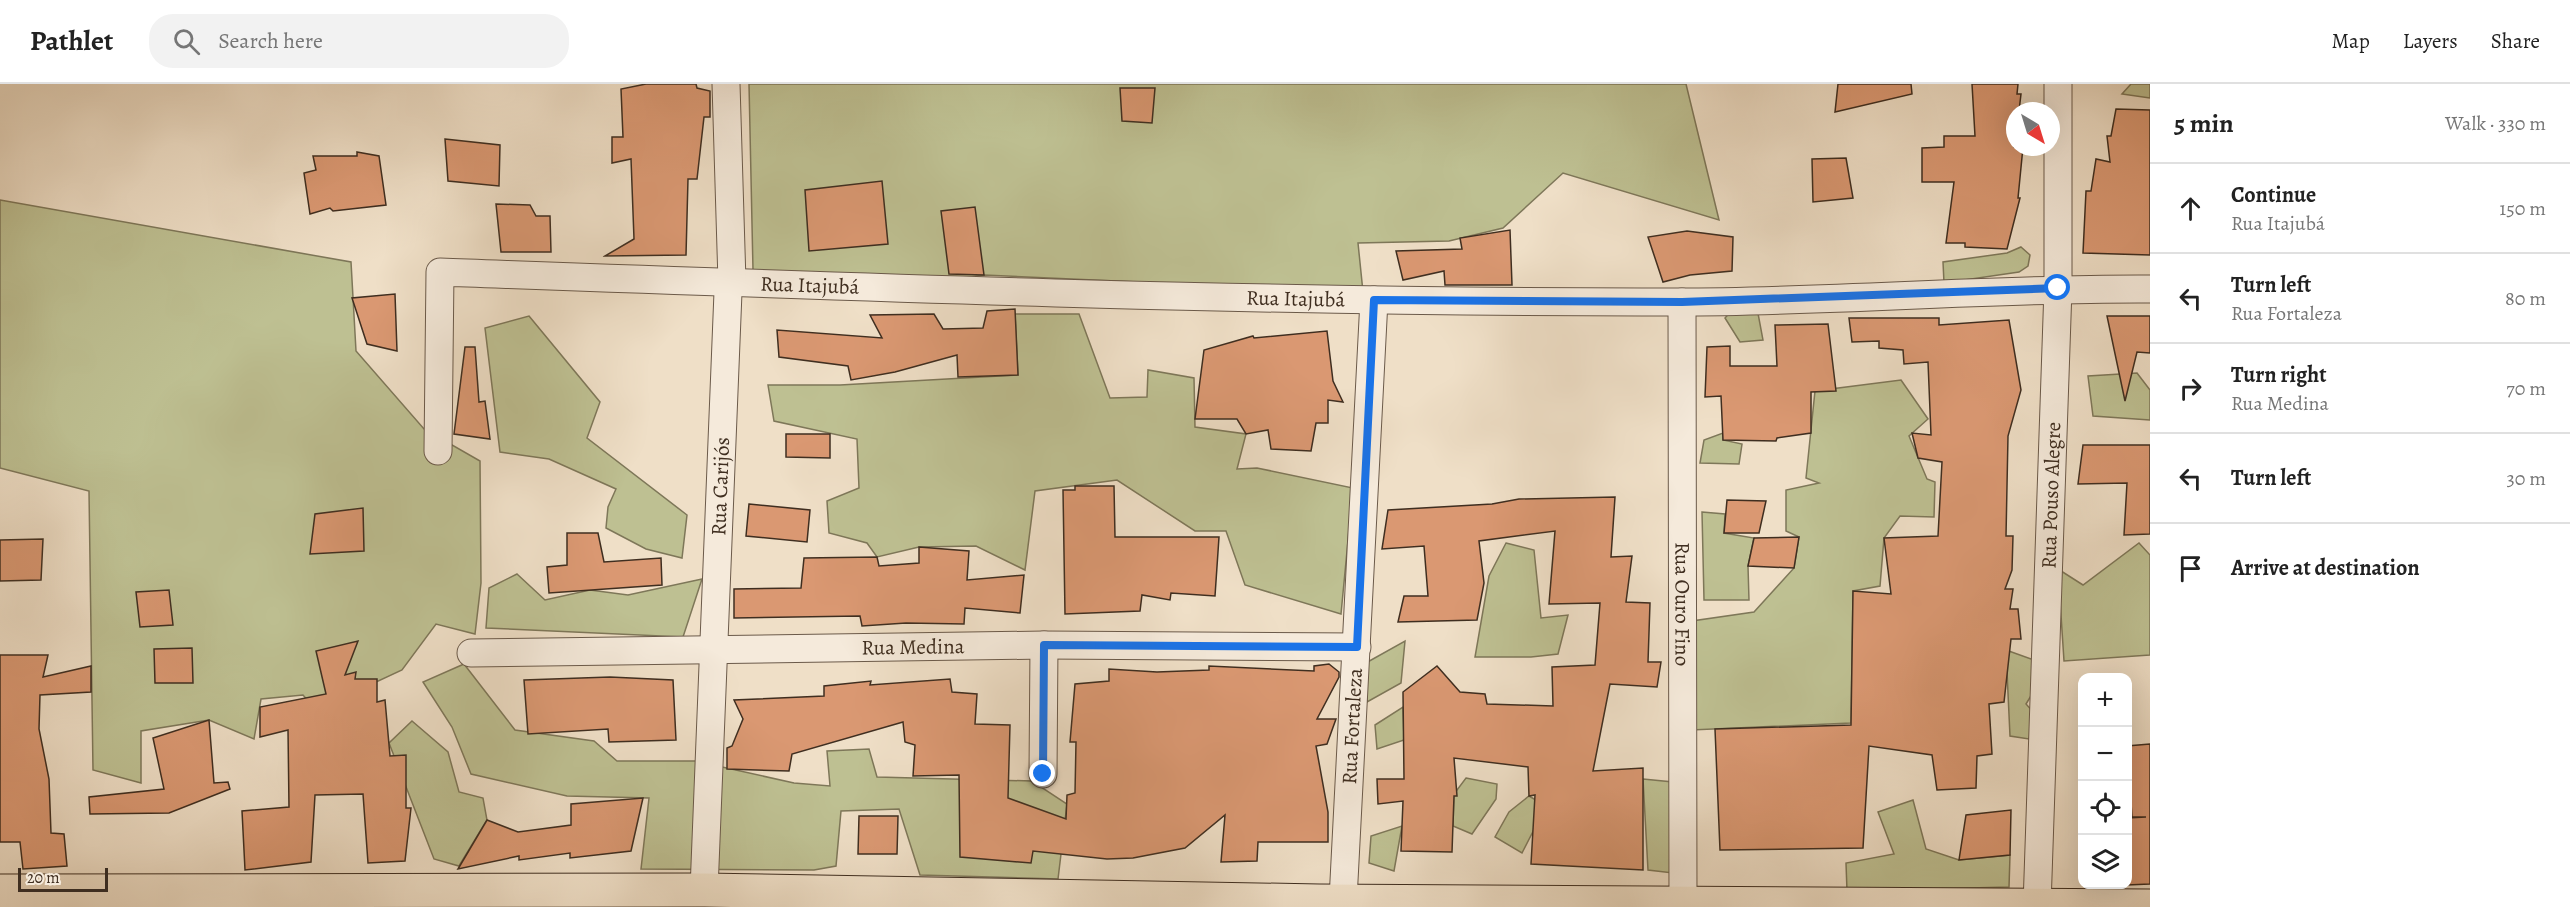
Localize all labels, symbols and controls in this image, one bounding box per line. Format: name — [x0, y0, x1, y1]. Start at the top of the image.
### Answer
search box — [149, 14, 569, 68]
text: Pathlet — [30, 22, 113, 60]
icon: search — [170, 25, 203, 58]
text: Search here — [218, 26, 323, 56]
text: Map — [2331, 27, 2370, 55]
text: Layers — [2403, 27, 2458, 55]
text: Share — [2491, 27, 2540, 55]
north arrow — [2006, 102, 2060, 156]
text: 5 min — [2174, 106, 2234, 141]
text: Walk · 330 m — [2445, 110, 2546, 137]
text: Continue — [2231, 180, 2316, 210]
icon: ahead — [2174, 192, 2207, 225]
text: 150 m — [2499, 195, 2546, 222]
text: Rua Itajubá — [2231, 210, 2325, 237]
street label: Rua Itajubá — [760, 270, 860, 301]
text: Turn left — [2231, 270, 2311, 300]
route start — [2044, 274, 2070, 300]
icon: left — [2174, 282, 2207, 315]
street label: Rua Itajubá — [1246, 284, 1345, 313]
text: 80 m — [2505, 285, 2546, 312]
text: Rua Fortaleza — [2231, 300, 2342, 327]
text: Turn right — [2231, 360, 2327, 390]
icon: right — [2174, 372, 2207, 405]
text: 70 m — [2506, 375, 2546, 402]
text: Rua Medina — [2231, 390, 2329, 417]
street label: Rua Pouso Alegre — [2034, 421, 2067, 569]
street label: Rua Carijós — [704, 436, 736, 536]
icon: left — [2174, 462, 2207, 495]
text: Turn left — [2231, 463, 2311, 493]
text: 30 m — [2506, 465, 2546, 492]
street label: Rua Ouro Fino — [1668, 542, 1697, 666]
icon: arrive — [2174, 552, 2207, 585]
text: Arrive at destination — [2231, 553, 2420, 583]
street label: Rua Medina — [861, 632, 965, 662]
street label: Rua Fortaleza — [1335, 667, 1369, 785]
map controls — [2078, 673, 2132, 889]
button: + — [2078, 673, 2132, 727]
button: − — [2078, 727, 2132, 781]
route end — [1029, 760, 1055, 786]
button: locate — [2078, 781, 2132, 835]
button: layers — [2078, 835, 2132, 889]
scale bar — [18, 865, 108, 892]
text: 20 m — [27, 867, 60, 889]

